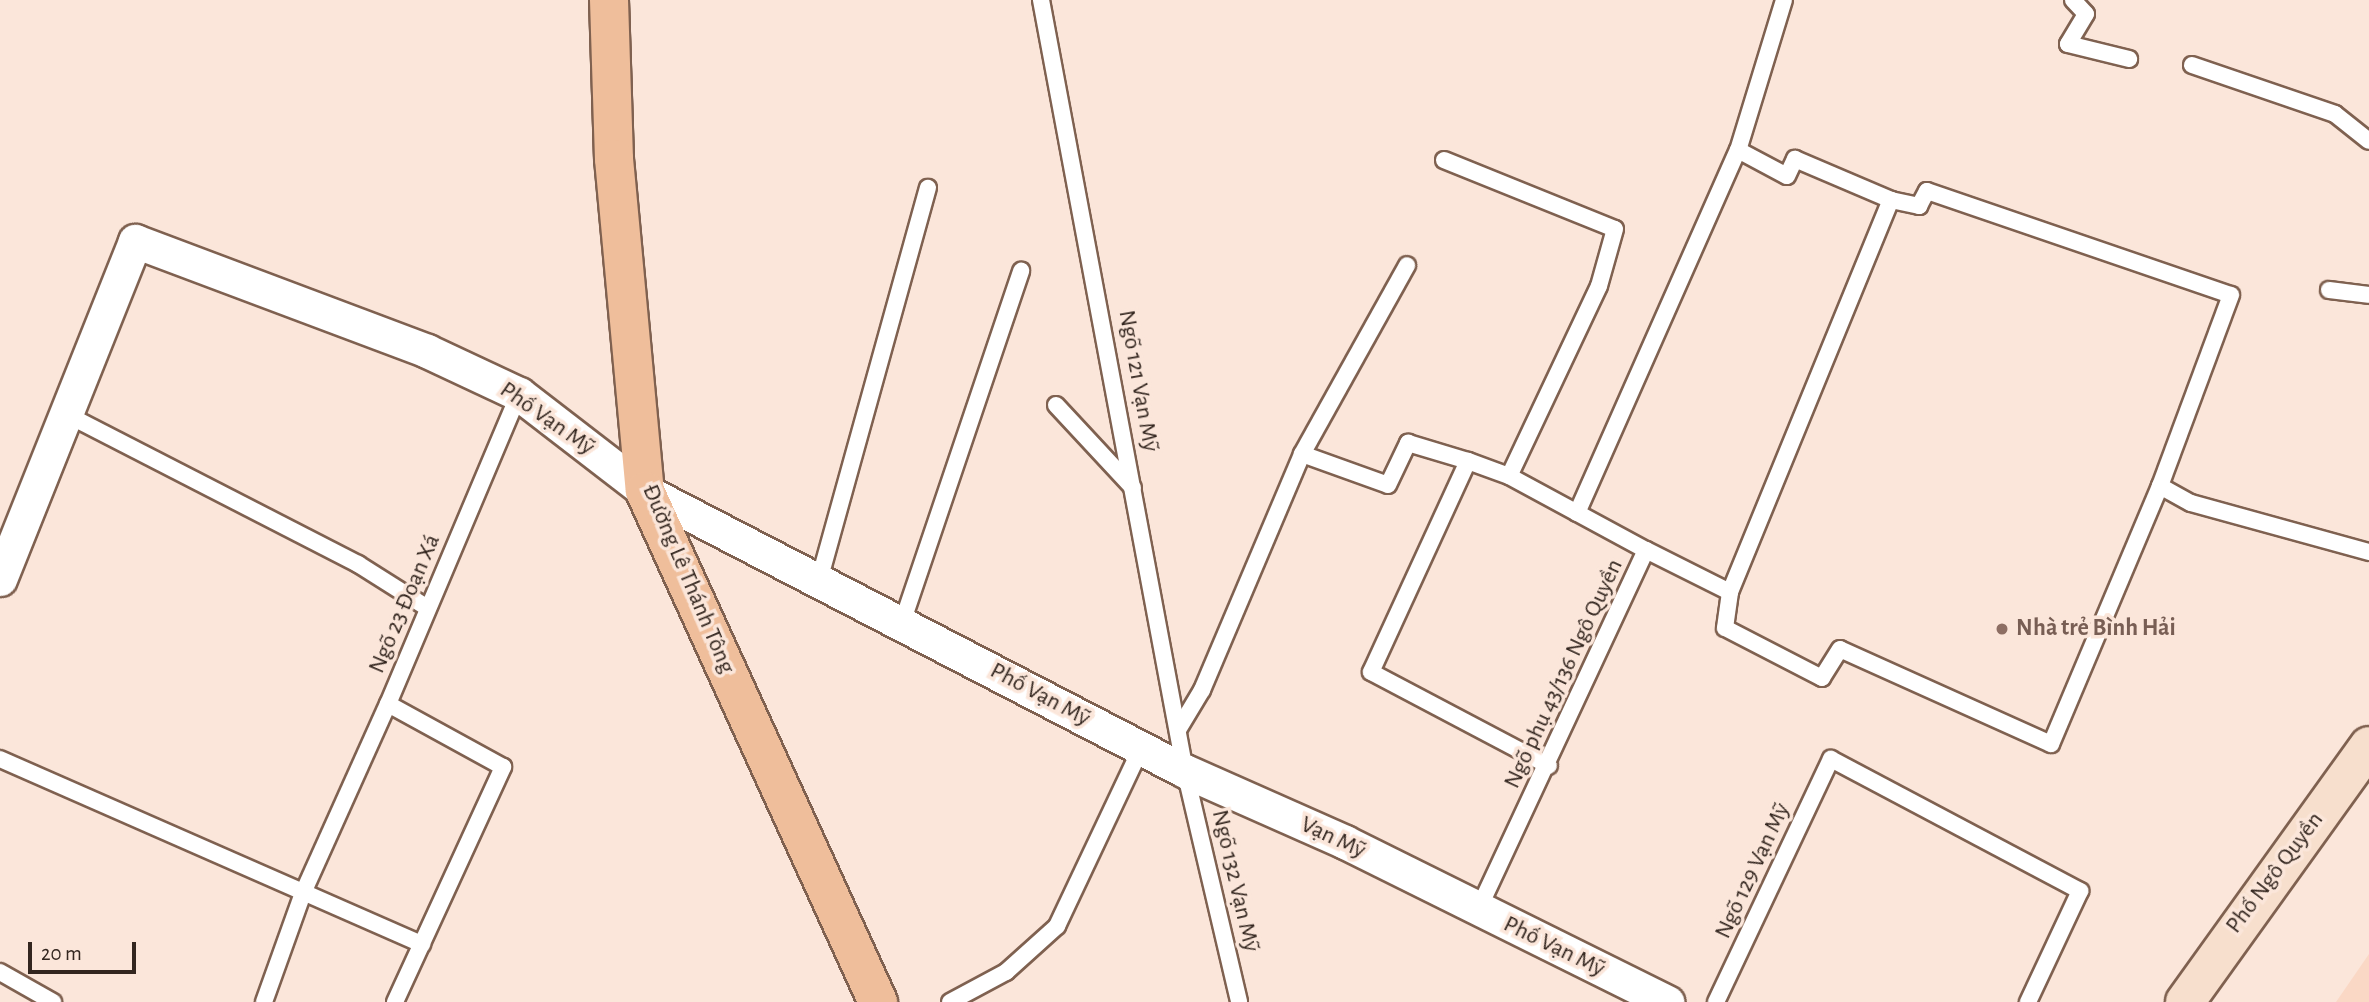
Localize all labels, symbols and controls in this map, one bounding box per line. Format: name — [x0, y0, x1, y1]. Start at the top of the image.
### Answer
street label: Ngõ 121 Vạn Mỹ — [1111, 308, 1165, 454]
street label: Phố Vạn Mỹ — [494, 376, 600, 462]
street label: Đường Lê Thánh Tông — [635, 480, 741, 678]
street label: Ngõ 23 Đoạn Xá — [363, 530, 447, 678]
street label: Ngõ phụ 43/136 Ngô Quyền — [1498, 555, 1630, 793]
place label: Nhà trẻ Bình Hải — [2016, 615, 2176, 643]
marker: Nhà trẻ Bình Hải — [1994, 621, 2010, 637]
street label: Phố Vạn Mỹ — [985, 657, 1095, 733]
street label: Ngõ 129 Vạn Mỹ — [1709, 799, 1797, 943]
street label: Ngõ 132 Vạn Mỹ — [1205, 807, 1265, 955]
street label: Phố Ngô Quyền — [2220, 807, 2330, 939]
street label: Vạn Mỹ — [1296, 810, 1370, 866]
street label: Phố Vạn Mỹ — [1499, 910, 1609, 984]
scale bar — [32, 928, 140, 972]
text: 20 m — [41, 943, 82, 964]

